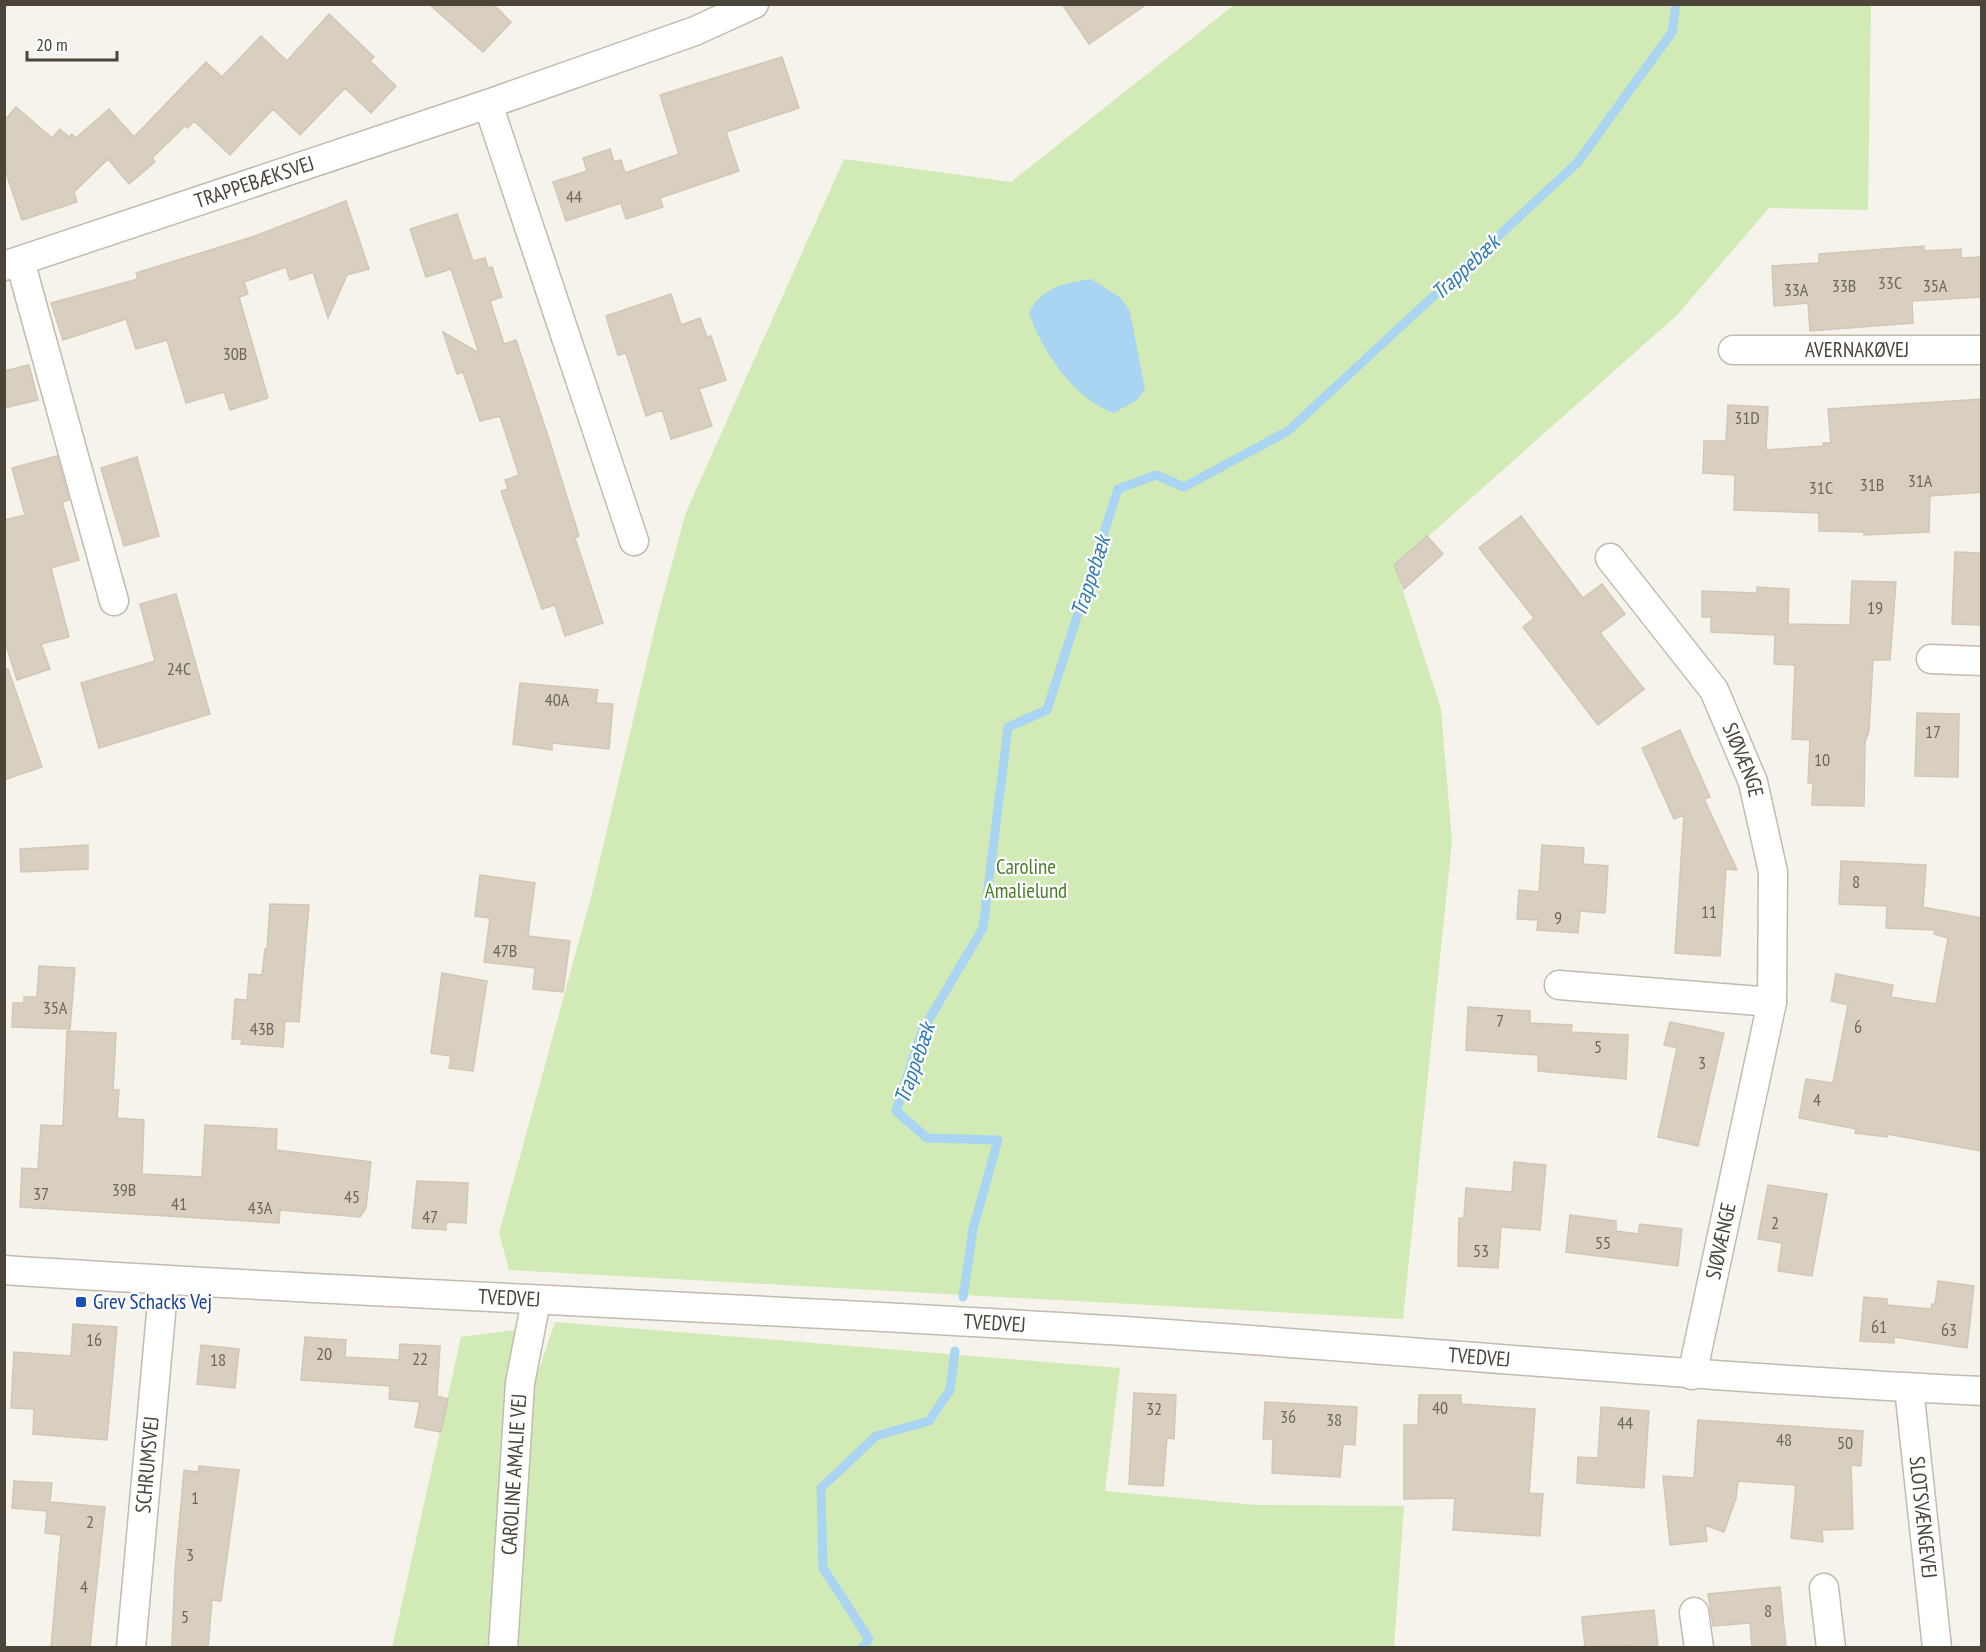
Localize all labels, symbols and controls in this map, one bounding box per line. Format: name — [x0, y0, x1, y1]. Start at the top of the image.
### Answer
scale bar — [27, 24, 117, 62]
text: 20 m — [36, 33, 68, 56]
street label: TRAPPEBÆKSVEJ — [191, 149, 317, 214]
house number: 44 — [566, 185, 582, 208]
water label: Trappebæk — [1425, 227, 1507, 306]
house number: 33C — [1878, 271, 1902, 294]
house number: 33B — [1832, 274, 1856, 297]
house number: 35A — [1923, 274, 1948, 297]
house number: 33A — [1784, 278, 1809, 301]
street label: AVERNAKØVEJ — [1805, 336, 1909, 363]
house number: 30B — [223, 342, 247, 365]
house number: 31D — [1734, 406, 1760, 429]
house number: 31A — [1908, 469, 1933, 492]
house number: 31B — [1860, 473, 1884, 496]
house number: 31C — [1809, 476, 1833, 499]
water label: Trappebæk — [1064, 530, 1117, 620]
house number: 19 — [1867, 596, 1883, 619]
house number: 24C — [167, 657, 191, 680]
house number: 40A — [545, 688, 570, 711]
street label: SIØVÆNGE — [1716, 719, 1770, 799]
house number: 17 — [1925, 720, 1941, 743]
house number: 10 — [1814, 748, 1830, 771]
park label: Caroline Amalielund — [985, 853, 1067, 904]
house number: 8 — [1852, 870, 1860, 893]
house number: 11 — [1701, 900, 1717, 923]
house number: 9 — [1554, 906, 1562, 929]
house number: 47B — [493, 939, 517, 962]
house number: 35A — [43, 996, 68, 1019]
house number: 7 — [1496, 1009, 1504, 1032]
house number: 6 — [1854, 1015, 1862, 1038]
house number: 43B — [250, 1017, 274, 1040]
water label: Trappebæk — [887, 1017, 942, 1107]
house number: 5 — [1594, 1035, 1602, 1058]
house number: 3 — [1698, 1051, 1706, 1074]
house number: 4 — [1813, 1088, 1821, 1111]
house number: 39B — [112, 1178, 136, 1201]
house number: 37 — [33, 1182, 49, 1205]
house number: 45 — [344, 1185, 360, 1208]
house number: 41 — [171, 1192, 187, 1215]
house number: 43A — [248, 1196, 273, 1219]
street label: SIØVÆNGE — [1699, 1200, 1742, 1282]
house number: 47 — [422, 1205, 438, 1228]
house number: 2 — [1771, 1211, 1779, 1234]
house number: 55 — [1595, 1231, 1611, 1254]
house number: 53 — [1473, 1239, 1489, 1262]
street label: TVEDVEJ — [477, 1283, 541, 1313]
place label: Grev Schacks Vej — [93, 1288, 212, 1315]
marker: Grev Schacks Vej — [74, 1295, 88, 1309]
street label: TVEDVEJ — [963, 1307, 1026, 1338]
house number: 61 — [1871, 1315, 1887, 1338]
house number: 63 — [1941, 1318, 1957, 1341]
house number: 16 — [86, 1328, 102, 1351]
street label: TVEDVEJ — [1447, 1341, 1511, 1373]
house number: 20 — [316, 1342, 332, 1365]
house number: 22 — [412, 1347, 428, 1370]
house number: 18 — [210, 1348, 226, 1371]
street label: CAROLINE AMALIE VEJ — [495, 1393, 532, 1556]
house number: 40 — [1432, 1396, 1448, 1419]
house number: 32 — [1146, 1397, 1162, 1420]
house number: 36 — [1280, 1405, 1296, 1428]
house number: 38 — [1326, 1408, 1342, 1431]
house number: 44 — [1617, 1411, 1633, 1434]
street label: SCHRUMSVEJ — [129, 1415, 165, 1514]
house number: 48 — [1776, 1428, 1792, 1451]
house number: 50 — [1837, 1431, 1853, 1454]
street label: SLOTSVÆNGEVEJ — [1903, 1455, 1943, 1580]
house number: 1 — [191, 1486, 199, 1509]
house number: 2 — [86, 1510, 94, 1533]
house number: 3 — [186, 1543, 194, 1566]
house number: 4 — [80, 1575, 88, 1598]
house number: 8 — [1764, 1599, 1772, 1622]
house number: 5 — [181, 1605, 189, 1628]

